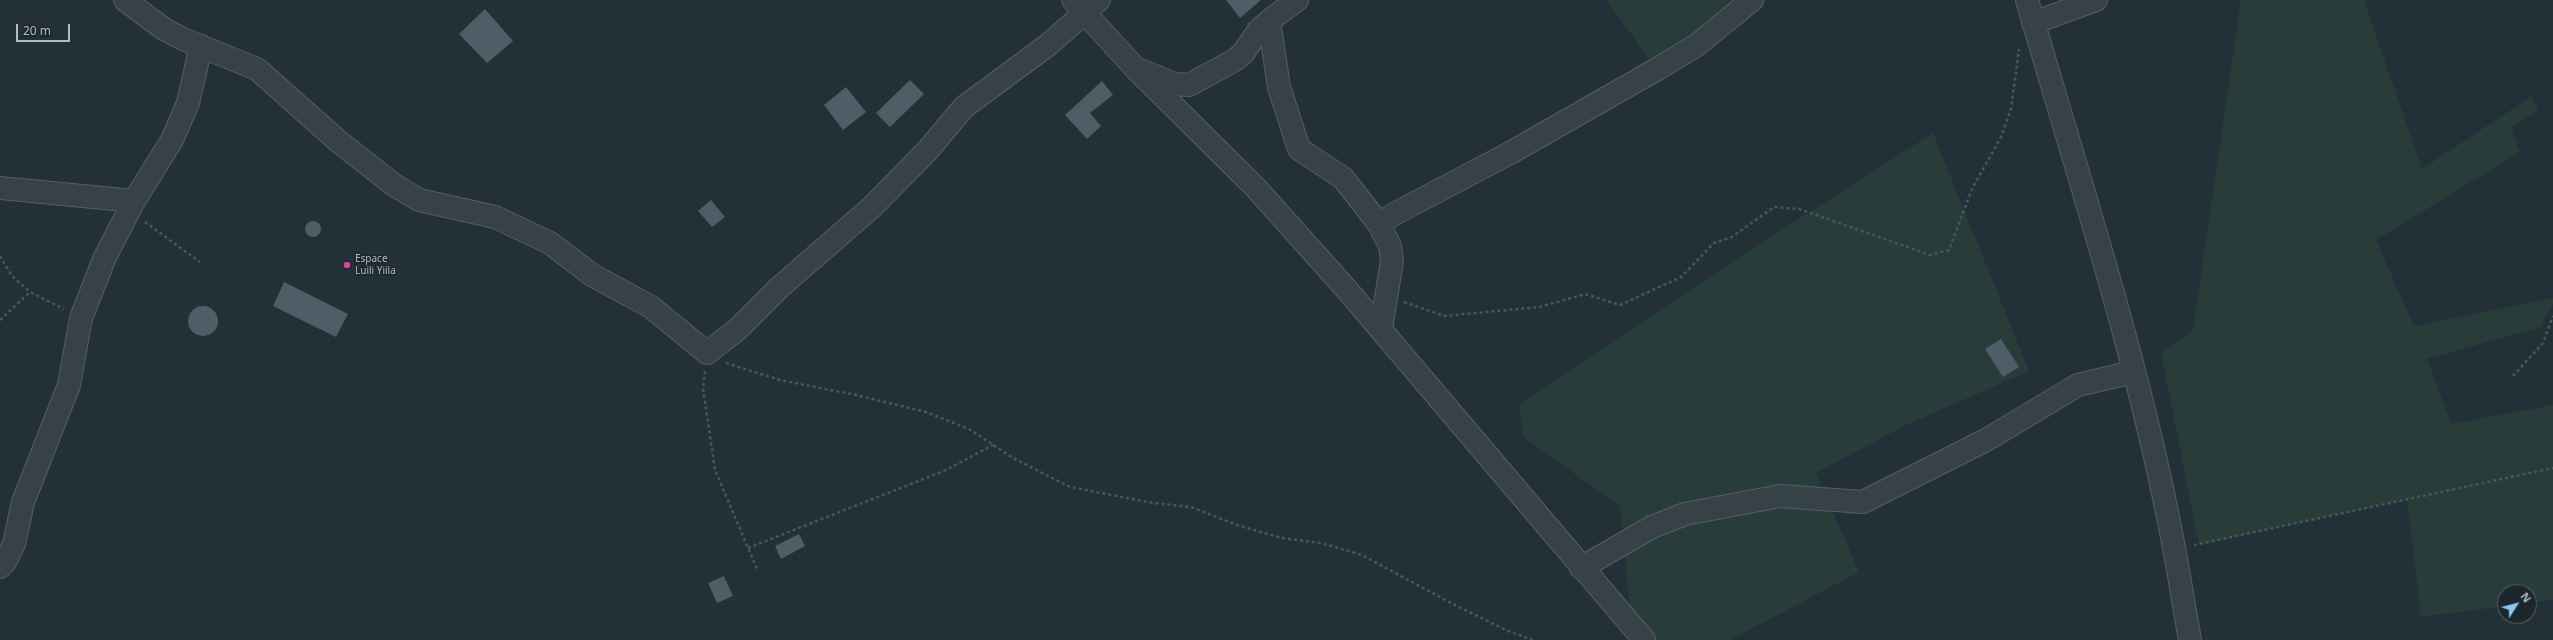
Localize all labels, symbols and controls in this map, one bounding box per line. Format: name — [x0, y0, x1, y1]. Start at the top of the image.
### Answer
scale bar — [18, 16, 72, 42]
text: 20 m — [23, 22, 51, 39]
place label: Espace Luili Yiila — [355, 253, 396, 276]
marker: Espace Luili Yiila — [342, 260, 352, 270]
north arrow — [2497, 584, 2537, 624]
text: N — [2518, 589, 2535, 605]

